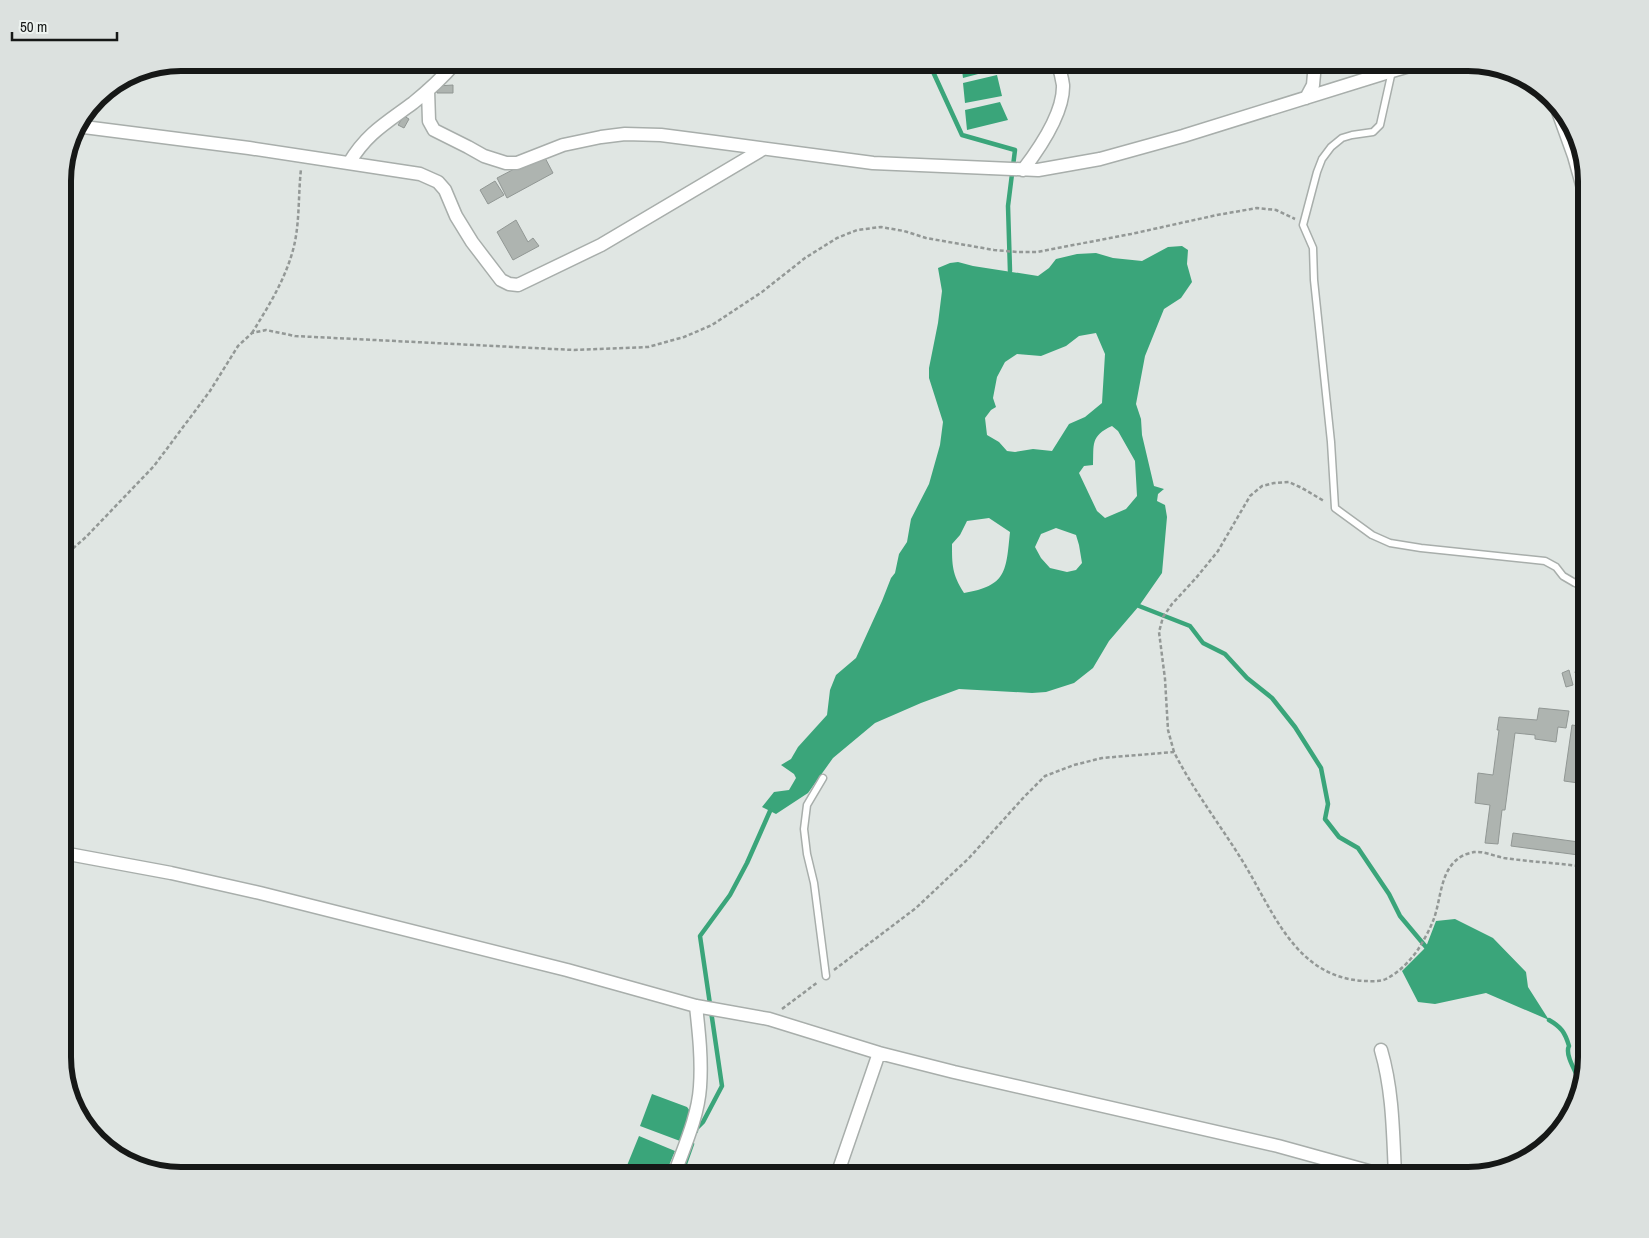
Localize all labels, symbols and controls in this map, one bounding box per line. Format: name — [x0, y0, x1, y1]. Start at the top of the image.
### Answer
scale bar — [12, 10, 118, 42]
text: 50 m — [20, 16, 47, 37]

